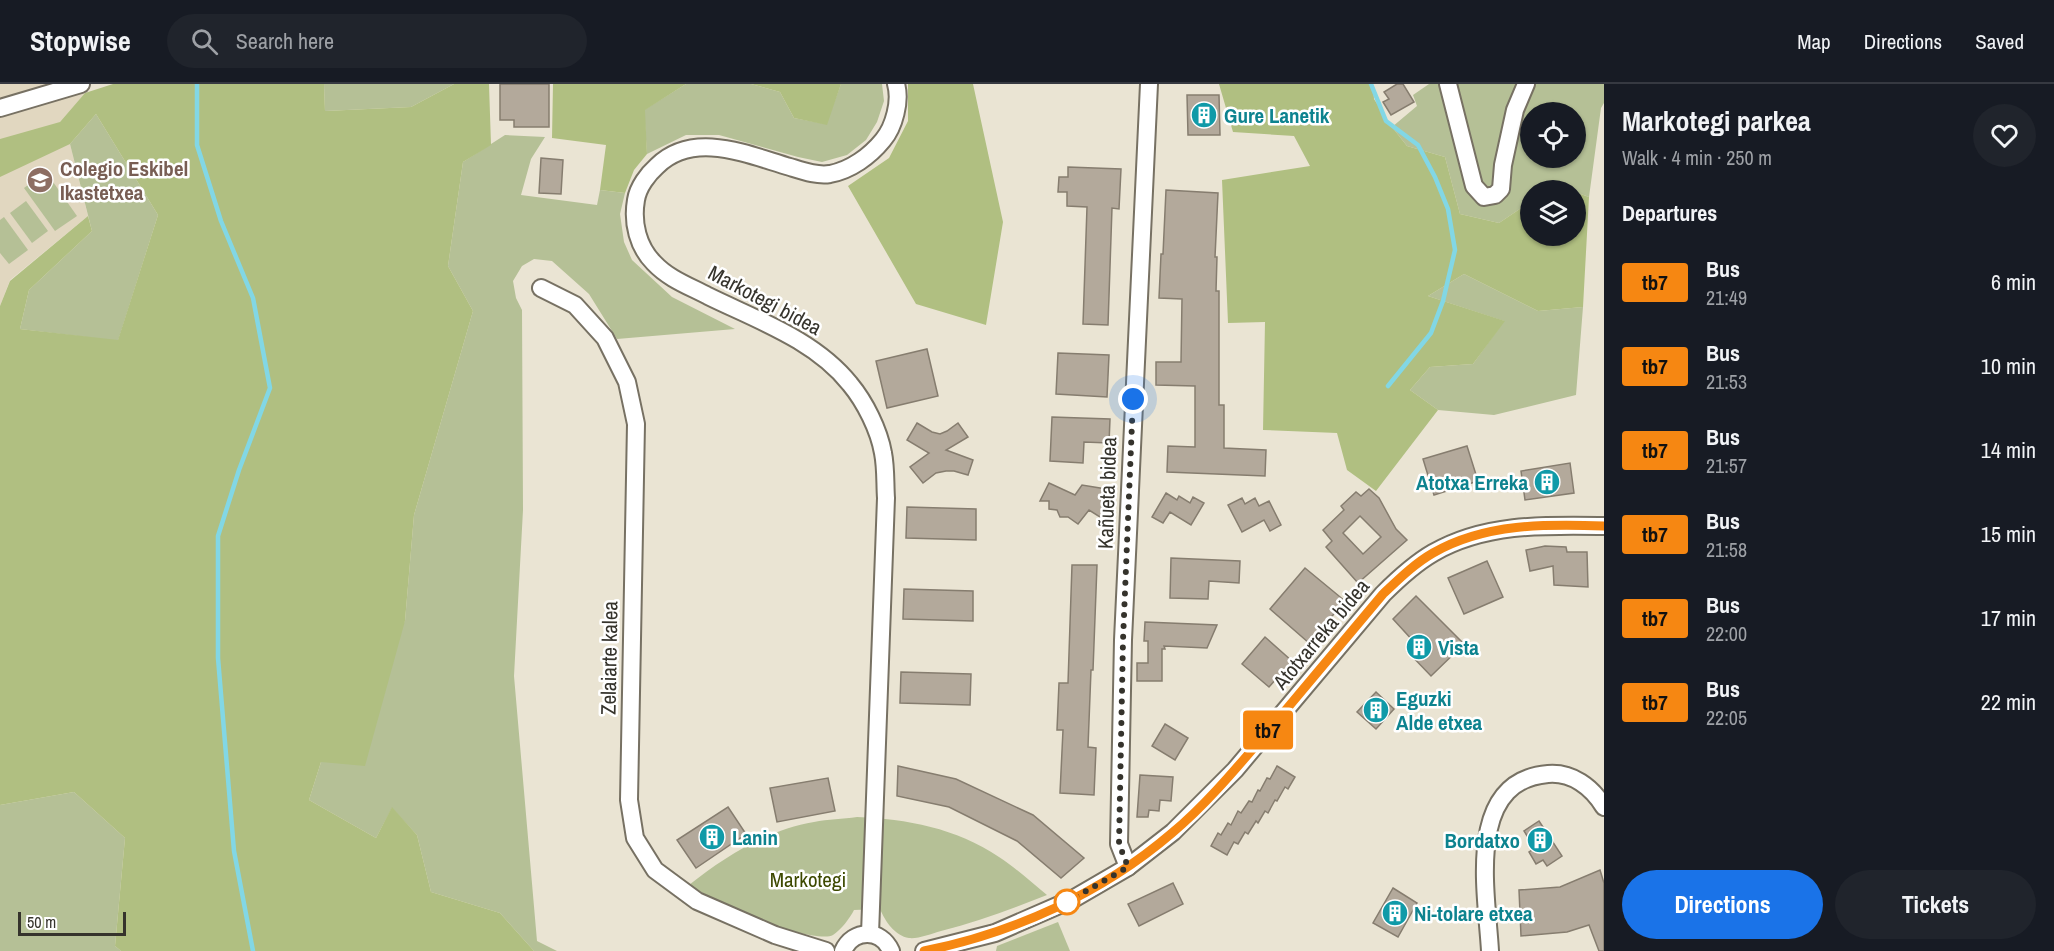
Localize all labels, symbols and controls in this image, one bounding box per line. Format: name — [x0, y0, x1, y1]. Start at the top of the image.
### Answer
search box — [167, 14, 587, 68]
text: Stopwise — [30, 22, 131, 60]
icon: search — [188, 25, 221, 58]
text: Search here — [236, 26, 334, 56]
text: Map — [1797, 27, 1831, 56]
text: Directions — [1864, 27, 1942, 56]
text: Saved — [1975, 27, 2024, 56]
building icon: Gure Lanetik — [1189, 100, 1219, 130]
place label: Gure Lanetik — [1224, 101, 1330, 130]
map controls — [1520, 102, 1586, 246]
button: locate — [1520, 102, 1586, 168]
text: Markotegi parkea — [1622, 102, 1811, 140]
button: heart — [1973, 104, 2036, 167]
text: Walk · 4 min · 250 m — [1622, 144, 1772, 171]
place label: Colegio Eskibel Ikastetxea — [60, 154, 188, 207]
school or university icon: Colegio Eskibel Ikastetxea — [25, 165, 55, 195]
button: layers — [1520, 180, 1586, 246]
text: Departures — [1622, 198, 1717, 228]
text: Bus — [1706, 254, 1740, 284]
street label: Markotegi bidea — [703, 258, 827, 342]
text: 6 min — [1991, 267, 2036, 297]
text: tb7 — [1642, 268, 1668, 297]
text: 21:49 — [1706, 284, 1747, 311]
text: Bus — [1706, 338, 1740, 368]
text: 10 min — [1981, 351, 2036, 381]
text: tb7 — [1642, 352, 1668, 381]
text: 21:53 — [1706, 368, 1747, 395]
your location — [1118, 384, 1148, 414]
text: Bus — [1706, 422, 1740, 452]
text: 14 min — [1981, 435, 2036, 465]
street label: Kañueta bidea — [1091, 436, 1123, 549]
text: tb7 — [1642, 436, 1668, 465]
text: 21:57 — [1706, 452, 1747, 479]
building icon: Atotxa Erreka — [1532, 467, 1562, 497]
place label: Atotxa Erreka — [1416, 468, 1528, 497]
text: Bus — [1706, 506, 1740, 536]
text: 15 min — [1981, 519, 2036, 549]
text: tb7 — [1642, 520, 1668, 549]
text: 21:58 — [1706, 536, 1747, 563]
street label: Atotxarreka bidea — [1266, 572, 1376, 696]
text: Bus — [1706, 590, 1740, 620]
street label: Zelaiarte kalea — [594, 600, 624, 715]
text: 17 min — [1981, 603, 2036, 633]
text: tb7 — [1642, 604, 1668, 633]
text: 22:00 — [1706, 620, 1747, 647]
building icon: Vista — [1404, 632, 1434, 662]
place label: Vista — [1438, 633, 1479, 662]
text: Bus — [1706, 674, 1740, 704]
place label: Eguzki Alde etxea — [1396, 684, 1483, 737]
text: 22 min — [1981, 687, 2036, 717]
text: tb7 — [1642, 688, 1668, 717]
building icon: Eguzki Alde etxea — [1361, 695, 1391, 725]
text: 22:05 — [1706, 704, 1747, 731]
line badge: tb7 — [1234, 710, 1302, 750]
text: tb7 — [1255, 716, 1281, 745]
building icon: Lanin — [697, 822, 727, 852]
place label: Lanin — [732, 823, 778, 852]
building icon: Bordatxo — [1525, 825, 1555, 855]
place label: Bordatxo — [1444, 826, 1520, 855]
park label: Markotegi — [770, 865, 846, 894]
button: Directions — [1622, 870, 1823, 939]
button: Tickets — [1835, 870, 2036, 939]
unlabelled marker — [1054, 889, 1080, 915]
building icon: Ni-tolare etxea — [1380, 898, 1410, 928]
place label: Ni-tolare etxea — [1414, 899, 1533, 928]
scale bar — [18, 909, 126, 936]
text: 50 m — [27, 911, 56, 933]

